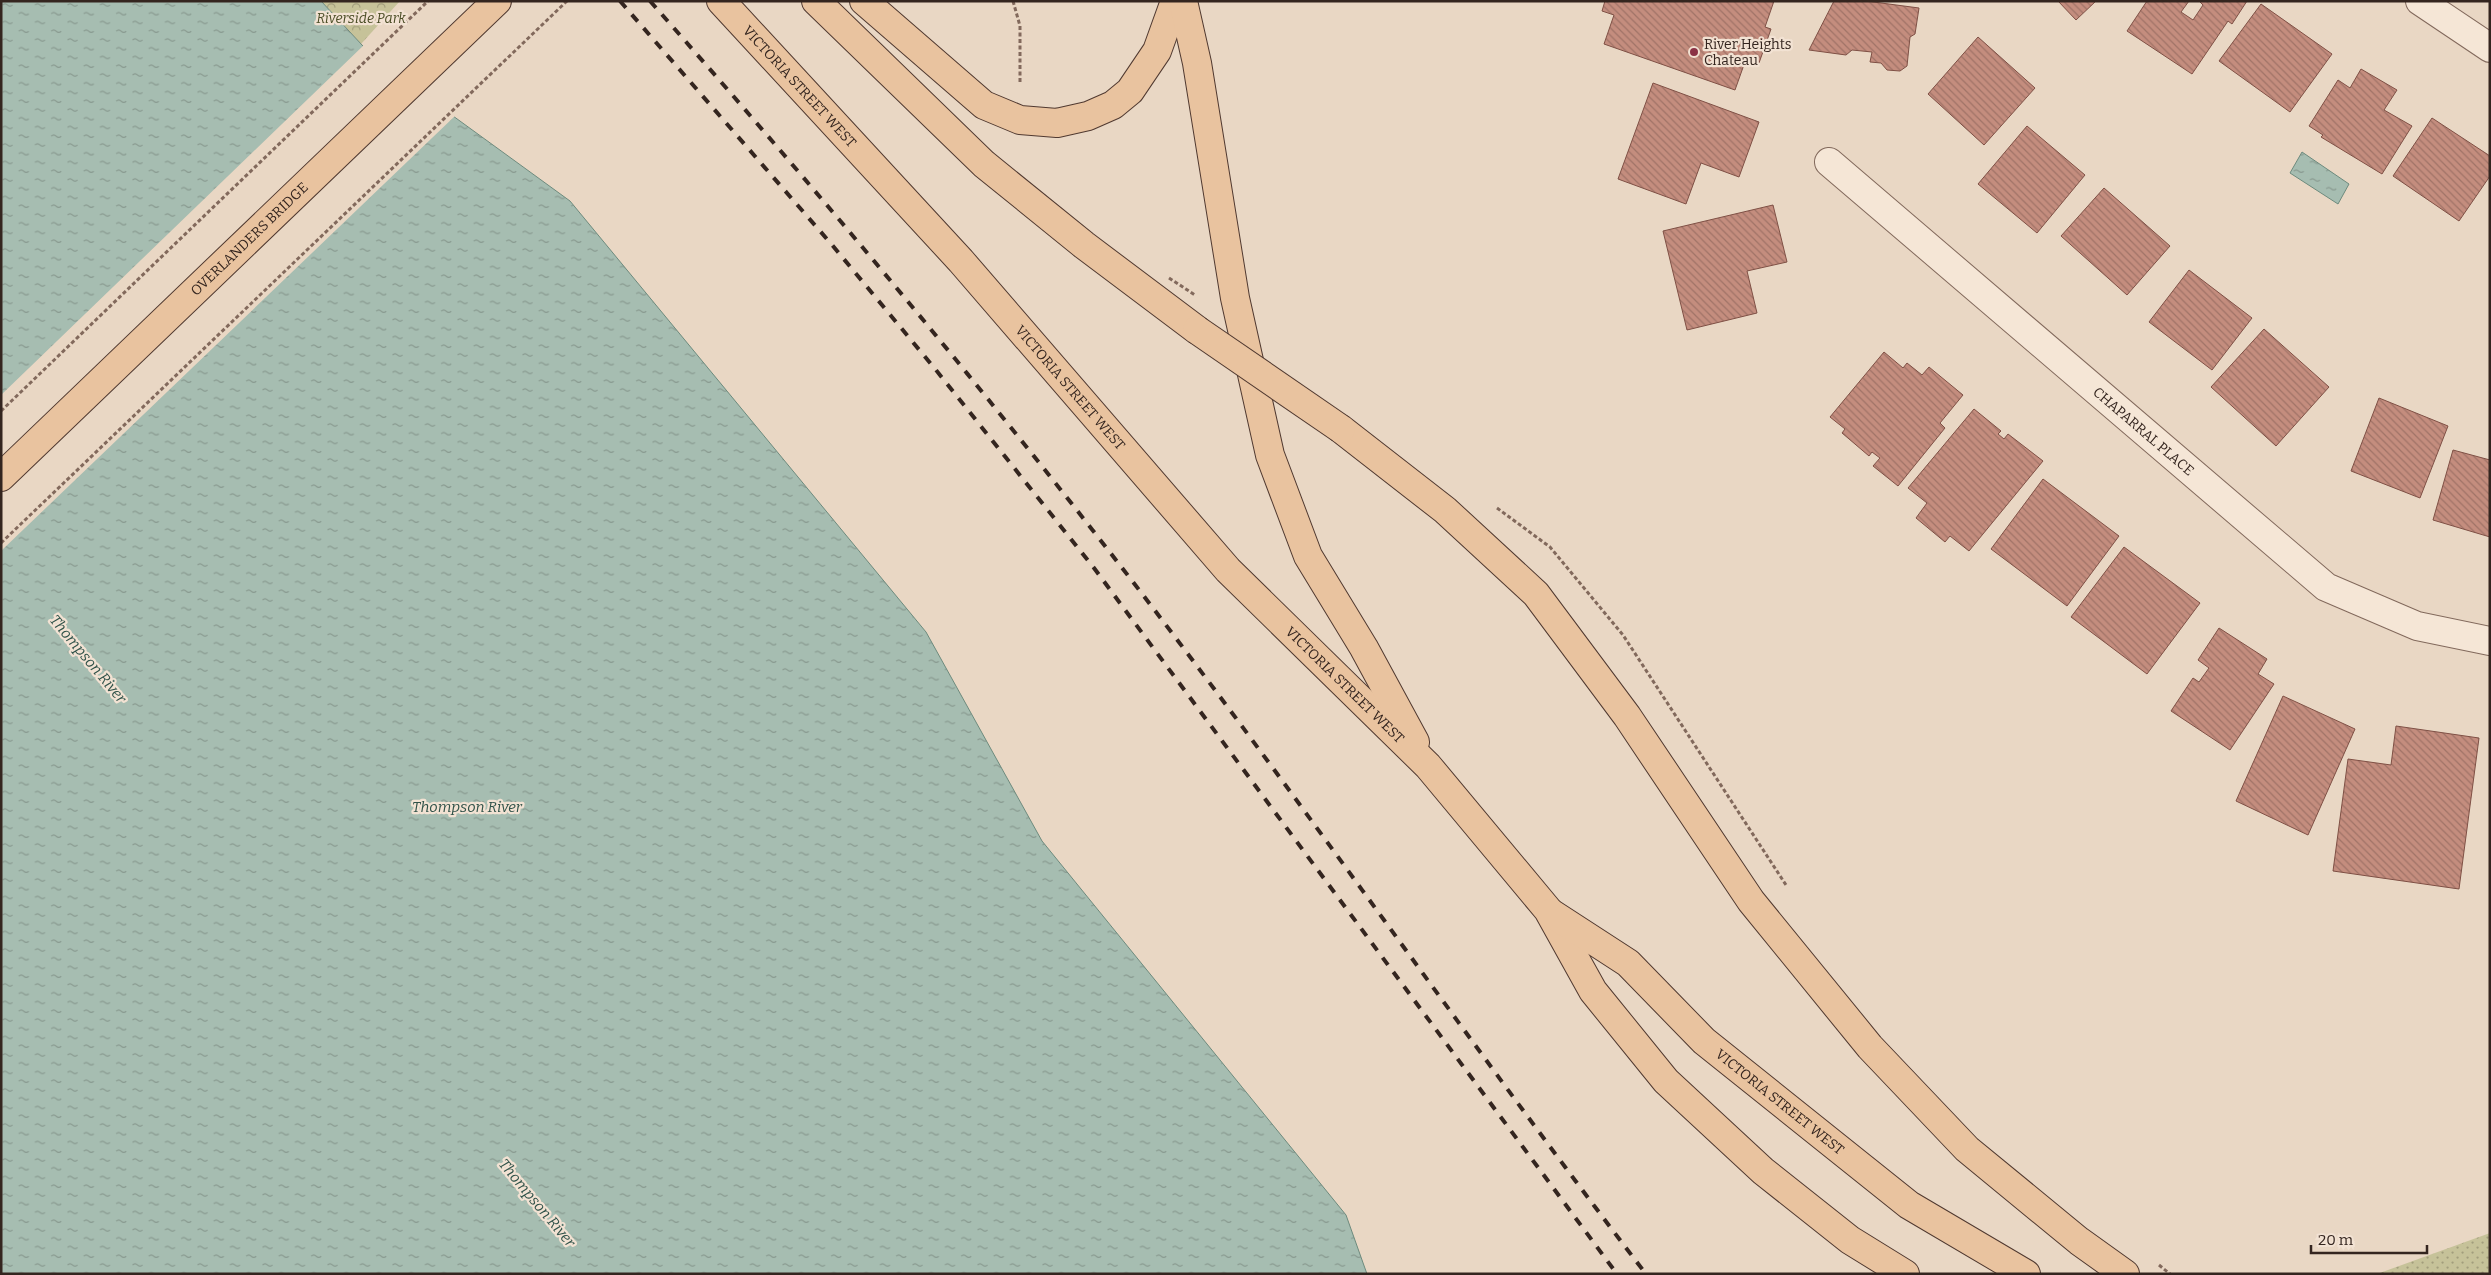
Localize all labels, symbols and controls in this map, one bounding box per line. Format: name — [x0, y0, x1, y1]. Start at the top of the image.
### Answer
park label: Riverside Park — [316, 10, 406, 27]
street label: VICTORIA STREET WEST — [739, 22, 860, 151]
place label: River Heights Chateau — [1704, 36, 1791, 69]
marker: River Heights Chateau — [1688, 46, 1700, 58]
street label: OVERLANDERS BRIDGE — [187, 179, 311, 299]
street label: VICTORIA STREET WEST — [1012, 322, 1129, 453]
street label: CHAPARRAL PLACE — [2090, 383, 2198, 479]
water label: Thompson River — [46, 611, 131, 708]
street label: VICTORIA STREET WEST — [1282, 623, 1408, 747]
water label: Thompson River — [412, 798, 523, 816]
street label: VICTORIA STREET WEST — [1712, 1045, 1848, 1158]
water label: Thompson River — [495, 1155, 580, 1252]
scale bar — [2311, 1222, 2427, 1254]
text: 20 m — [2318, 1231, 2354, 1249]

